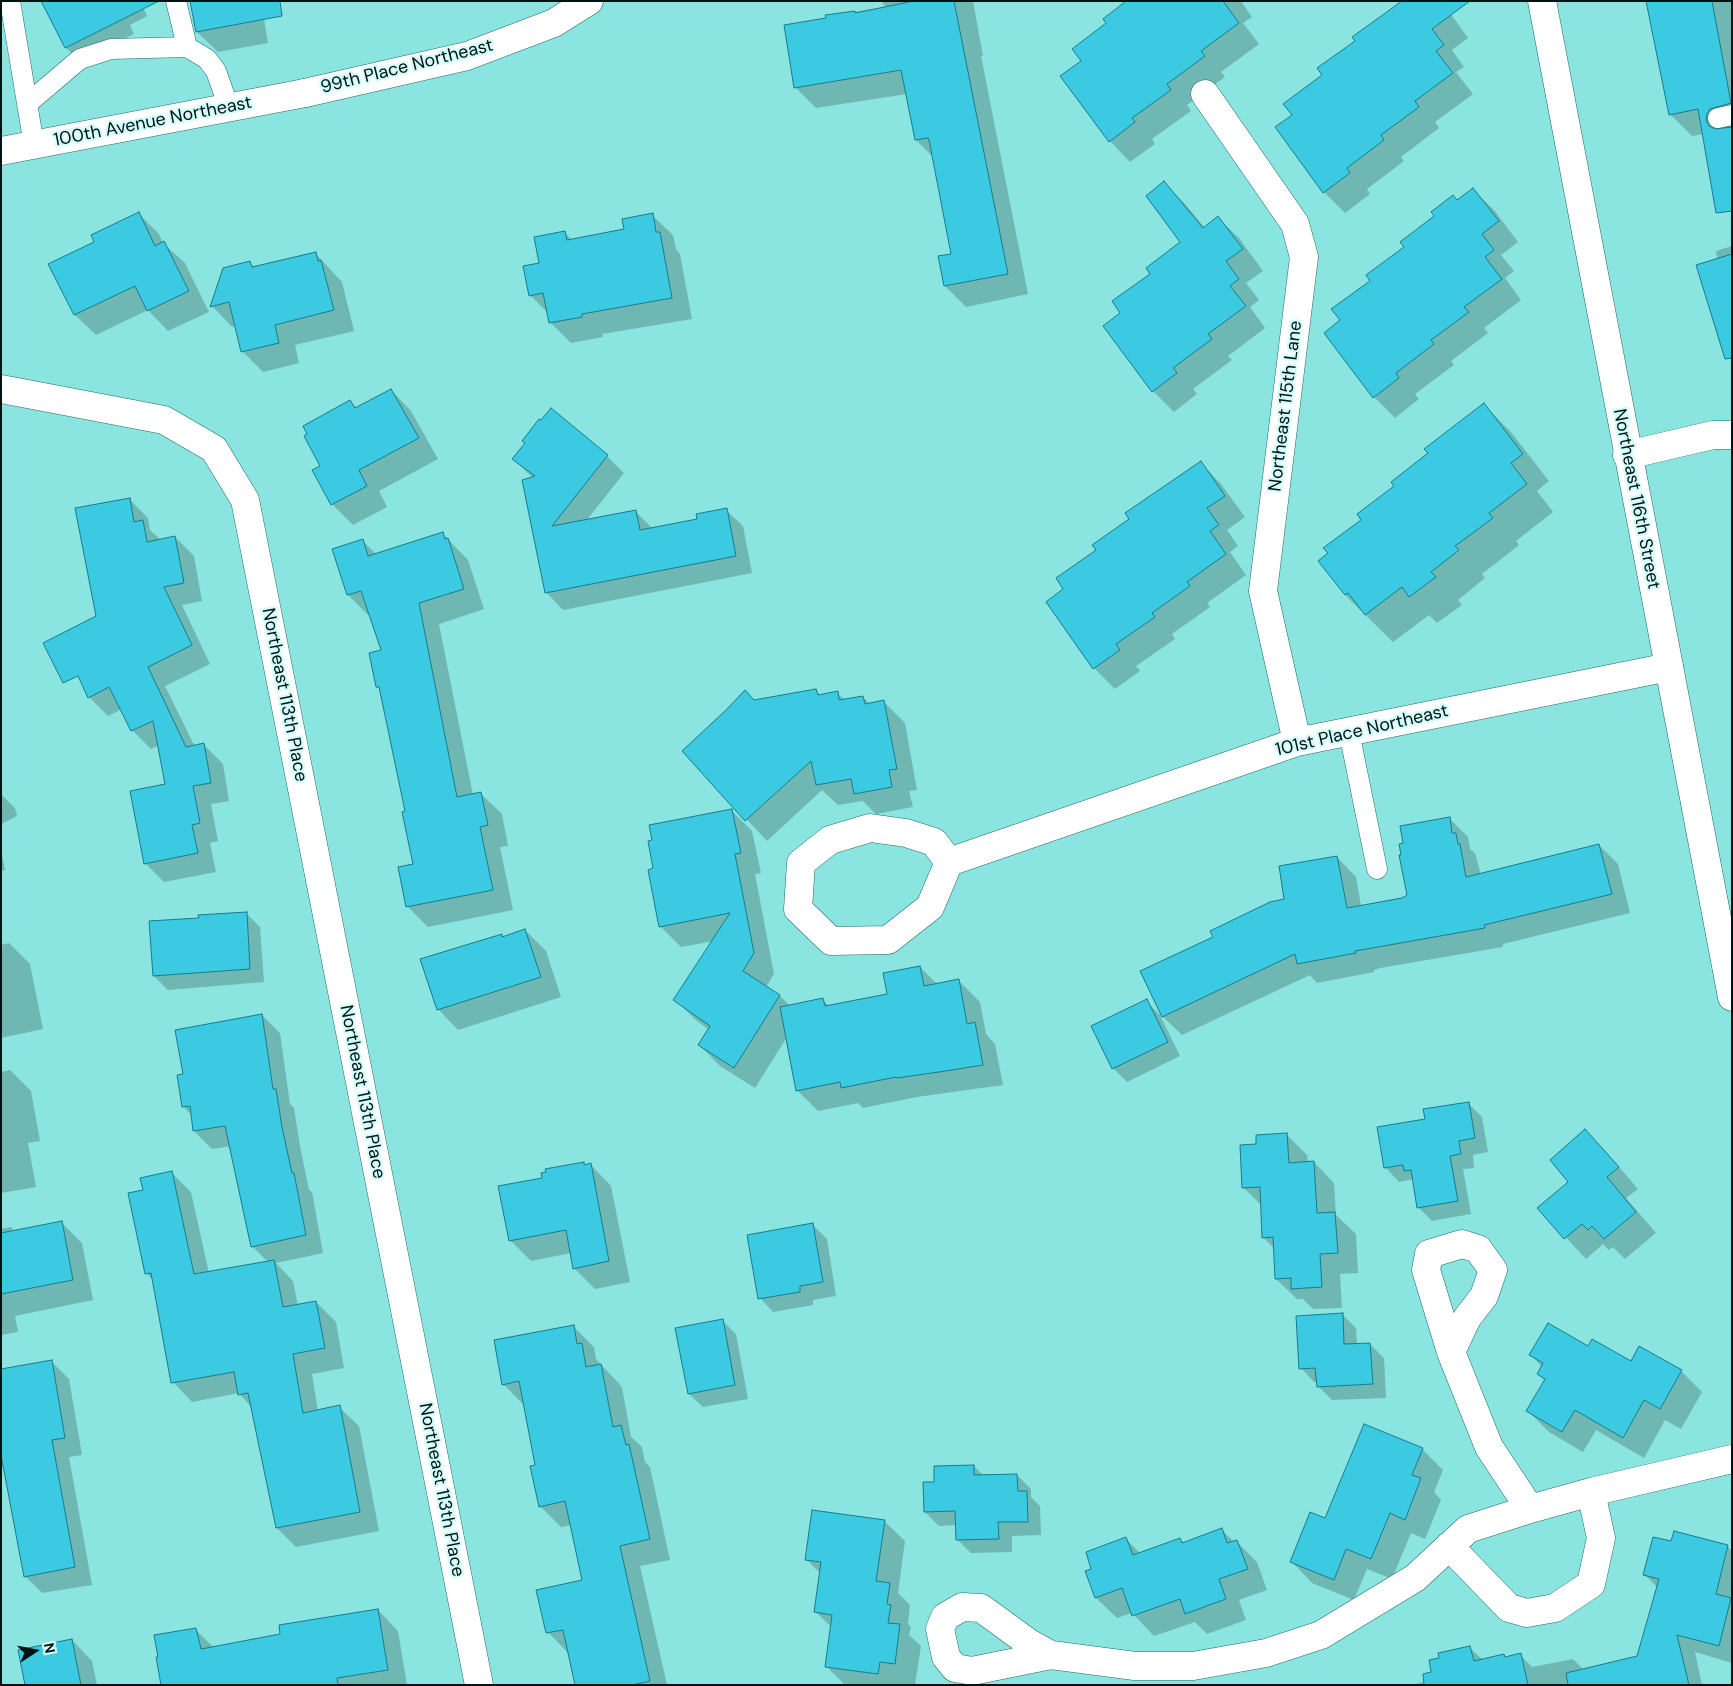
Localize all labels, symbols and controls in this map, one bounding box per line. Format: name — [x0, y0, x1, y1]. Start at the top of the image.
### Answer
street label: 99th Place Northeast — [318, 35, 496, 99]
street label: 100th Avenue Northeast — [52, 92, 254, 152]
street label: Northeast 115th Lane — [1265, 319, 1307, 493]
street label: Northeast 116th Street — [1608, 407, 1664, 591]
street label: Northeast 113th Place — [257, 606, 311, 784]
street label: 101st Place Northeast — [1274, 701, 1450, 761]
street label: Northeast 113th Place — [335, 1003, 389, 1181]
street label: Northeast 113th Place — [414, 1401, 468, 1579]
north arrow — [10, 1626, 60, 1676]
text: N — [40, 1641, 60, 1655]

